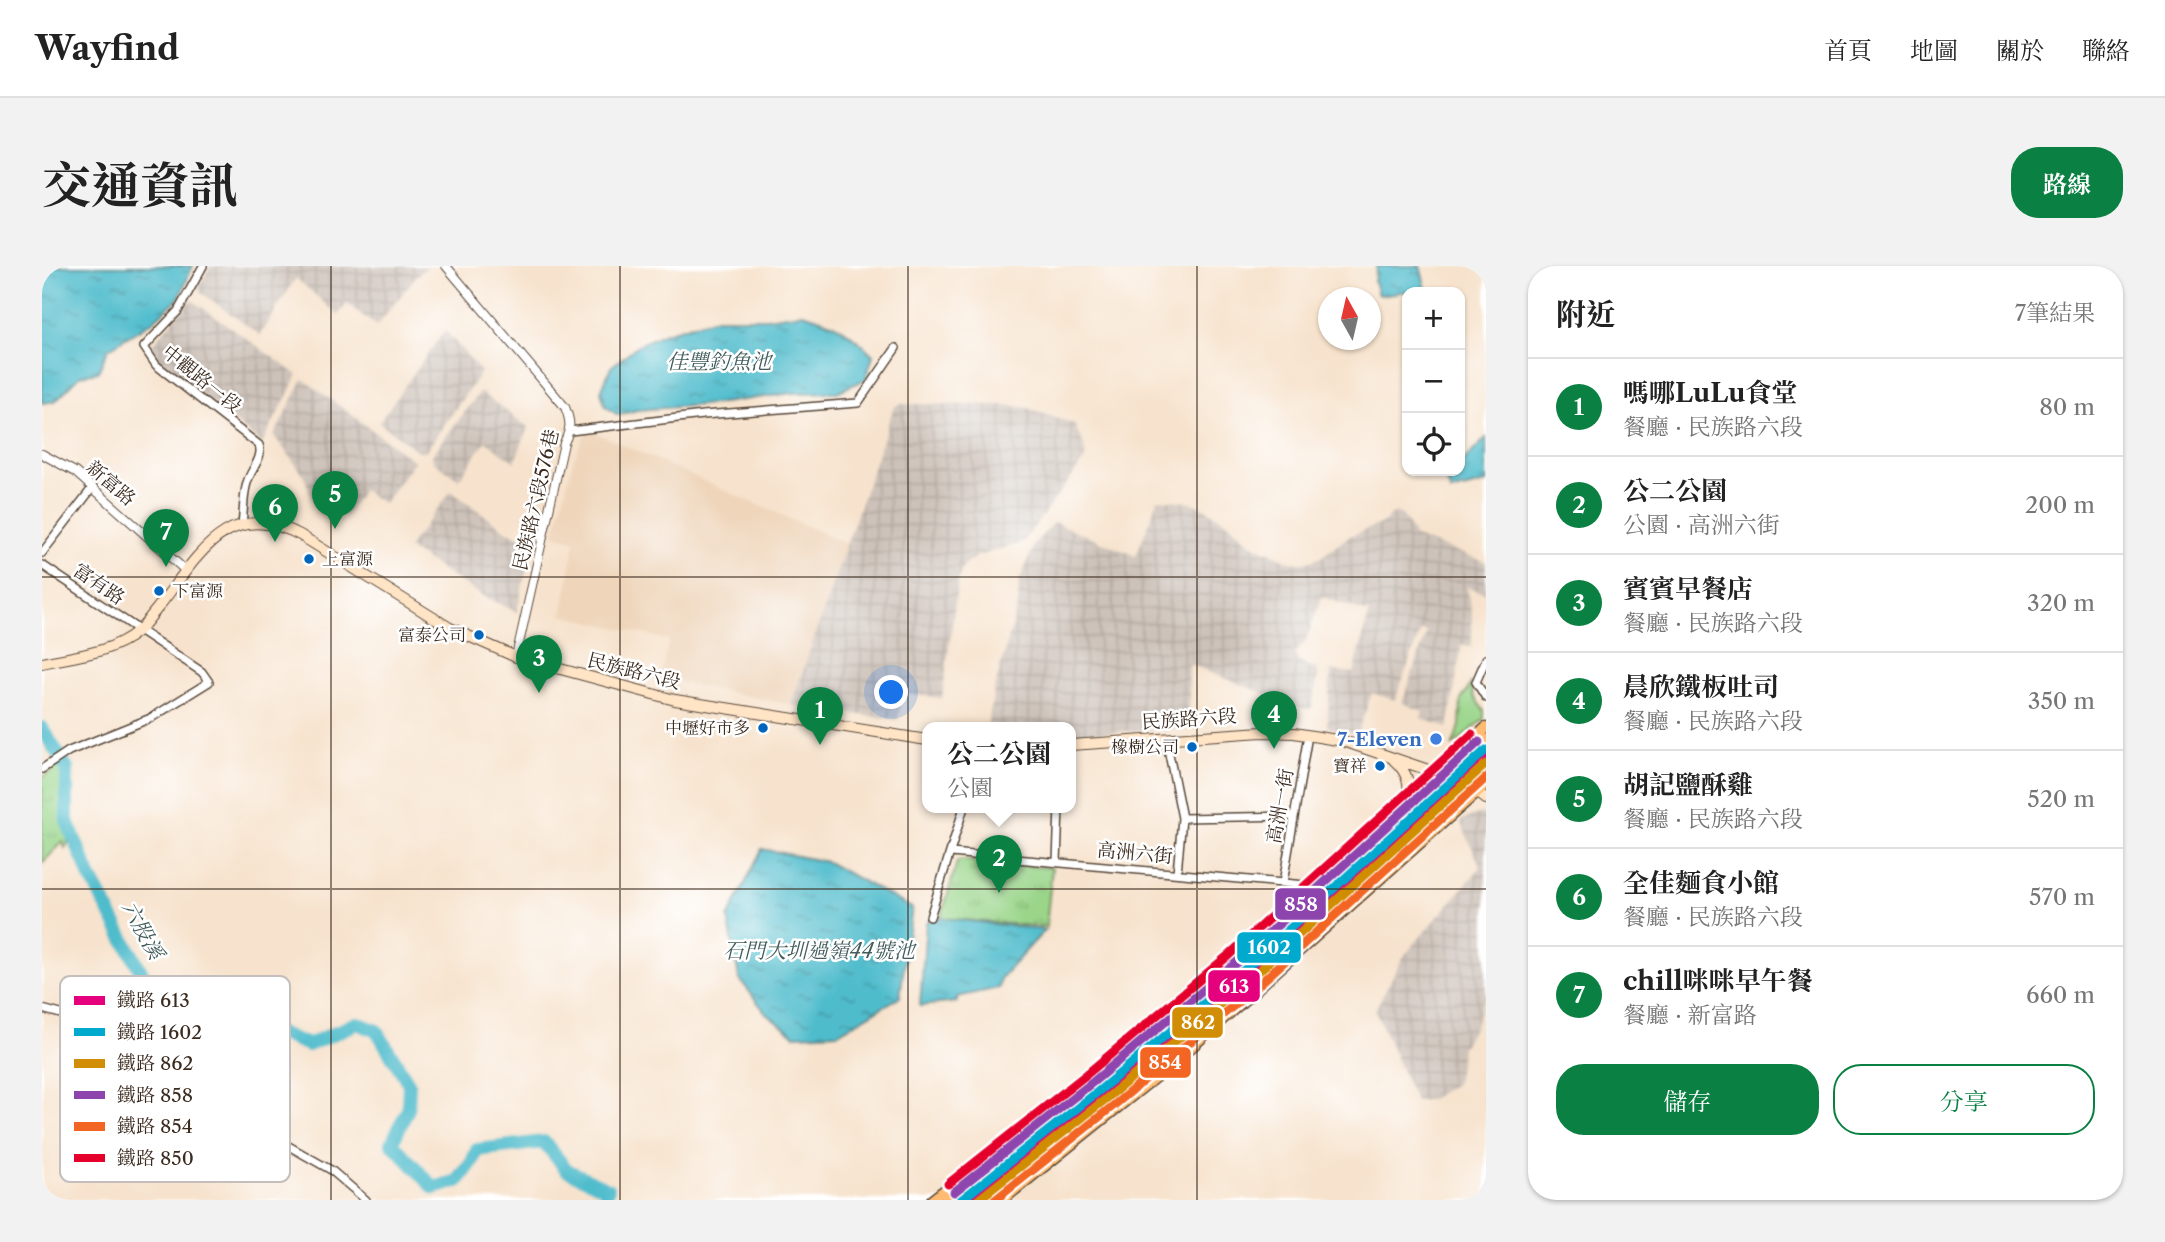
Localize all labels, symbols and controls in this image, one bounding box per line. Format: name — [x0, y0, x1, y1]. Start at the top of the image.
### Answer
text: Wayfind — [35, 28, 179, 69]
text: 首頁 — [1824, 36, 1872, 65]
text: 地圖 — [1910, 36, 1958, 65]
text: 關於 — [1996, 36, 2044, 65]
text: 聯絡 — [2082, 36, 2130, 65]
button: 路線 — [2011, 147, 2123, 218]
text: 交通資訊 — [42, 155, 238, 216]
north arrow — [1318, 287, 1381, 350]
map controls — [1402, 287, 1465, 476]
button: + — [1402, 287, 1465, 350]
text: 附近 — [1556, 296, 1616, 333]
text: 7筆結果 — [2015, 299, 2095, 327]
street label: 中觀路一段 — [158, 340, 246, 418]
water label: 佳豐釣魚池 — [667, 349, 773, 374]
button: − — [1402, 350, 1465, 413]
text: 嗎哪LuLu食堂 — [1623, 377, 1797, 409]
text: 1 — [1574, 393, 1584, 421]
text: 80 m — [2039, 393, 2095, 421]
button: locate — [1402, 413, 1465, 476]
text: 餐廳 · 民族路六段 — [1623, 413, 1803, 441]
street label: 民族路六段576巷 — [509, 427, 563, 573]
street label: 新富路 — [82, 456, 140, 510]
pin: 5 — [312, 471, 358, 529]
text: 公二公園 — [1623, 475, 1727, 507]
pin: 6 — [252, 484, 298, 542]
text: 2 — [1572, 491, 1586, 519]
text: 200 m — [2025, 491, 2095, 519]
pin: 7 — [143, 509, 189, 567]
text: 公園 · 高洲六街 — [1623, 511, 1780, 539]
place label: 上富源 — [322, 549, 373, 569]
marker: 上富源 — [302, 552, 316, 566]
street label: 富有路 — [69, 559, 129, 609]
text: 賓賓早餐店 — [1623, 573, 1753, 605]
place label: 下富源 — [172, 581, 223, 601]
marker: 下富源 — [152, 584, 166, 598]
text: 3 — [1573, 589, 1586, 617]
text: 320 m — [2027, 589, 2095, 617]
text: 餐廳 · 民族路六段 — [1623, 609, 1803, 637]
place label: 富泰公司 — [398, 625, 466, 645]
marker: 富泰公司 — [472, 628, 486, 642]
pin: 3 — [516, 635, 562, 693]
street label: 民族路六段 — [585, 648, 683, 694]
text: 晨欣鐵板吐司 — [1623, 671, 1779, 703]
your location — [874, 675, 908, 709]
pin: 1 — [797, 687, 843, 745]
text: 4 — [1572, 687, 1586, 715]
text: 350 m — [2028, 687, 2095, 715]
pin: 4 — [1251, 691, 1297, 749]
street label: 民族路六段 — [1141, 704, 1237, 734]
text: 餐廳 · 民族路六段 — [1623, 707, 1803, 735]
place label: 中壢好市多 — [665, 718, 750, 738]
marker: 中壢好市多 — [756, 721, 770, 735]
popup — [922, 722, 1076, 813]
place label: 7-Eleven — [1337, 728, 1422, 751]
marker: 7-Eleven — [1428, 731, 1444, 747]
place label: 橡樹公司 — [1111, 737, 1179, 757]
text: 公二公園 — [947, 738, 1051, 770]
marker: 橡樹公司 — [1185, 740, 1199, 754]
place label: 寶祥 — [1333, 756, 1367, 776]
marker: 寶祥 — [1373, 759, 1387, 773]
street label: 高洲一街 — [1262, 767, 1298, 845]
text: 胡記鹽酥雞 — [1623, 769, 1753, 801]
text: 公園 — [947, 774, 993, 802]
text: 5 — [1573, 785, 1585, 813]
text: 520 m — [2027, 785, 2095, 813]
text: 餐廳 · 民族路六段 — [1623, 805, 1803, 833]
pin: 2 — [976, 835, 1022, 893]
street label: 高洲六街 — [1096, 838, 1174, 868]
text: 全佳麵食小館 — [1623, 867, 1779, 899]
text: 6 — [1572, 883, 1586, 911]
text: 570 m — [2029, 883, 2095, 911]
line badge: 858 — [1274, 887, 1327, 921]
text: 858 — [1284, 893, 1318, 916]
water label: 六股溪 — [117, 896, 170, 965]
text: 餐廳 · 民族路六段 — [1623, 903, 1803, 931]
line badge: 1602 — [1236, 931, 1302, 964]
text: 1602 — [1247, 936, 1291, 959]
water label: 石門大圳過嶺44號池 — [723, 938, 917, 963]
text: chill咪咪早午餐 — [1623, 965, 1813, 997]
line badge: 613 — [1207, 969, 1261, 1003]
text: 613 — [1219, 975, 1249, 998]
legend — [60, 976, 290, 1182]
text: 7 — [1573, 981, 1585, 1009]
text: 660 m — [2026, 981, 2095, 1009]
text: 鐵路 613 — [117, 989, 190, 1012]
text: 餐廳 · 新富路 — [1623, 1001, 1757, 1029]
line badge: 862 — [1171, 1006, 1224, 1039]
text: 862 — [1181, 1011, 1215, 1034]
text: 鐵路 1602 — [117, 1021, 202, 1044]
line badge: 854 — [1139, 1046, 1192, 1079]
text: 854 — [1148, 1051, 1182, 1074]
text: 鐵路 862 — [117, 1052, 193, 1075]
button: 儲存 — [1556, 1064, 1819, 1135]
button: 分享 — [1833, 1064, 2095, 1135]
text: 鐵路 858 — [117, 1084, 193, 1107]
text: 鐵路 854 — [117, 1115, 193, 1138]
text: 鐵路 850 — [117, 1147, 194, 1170]

